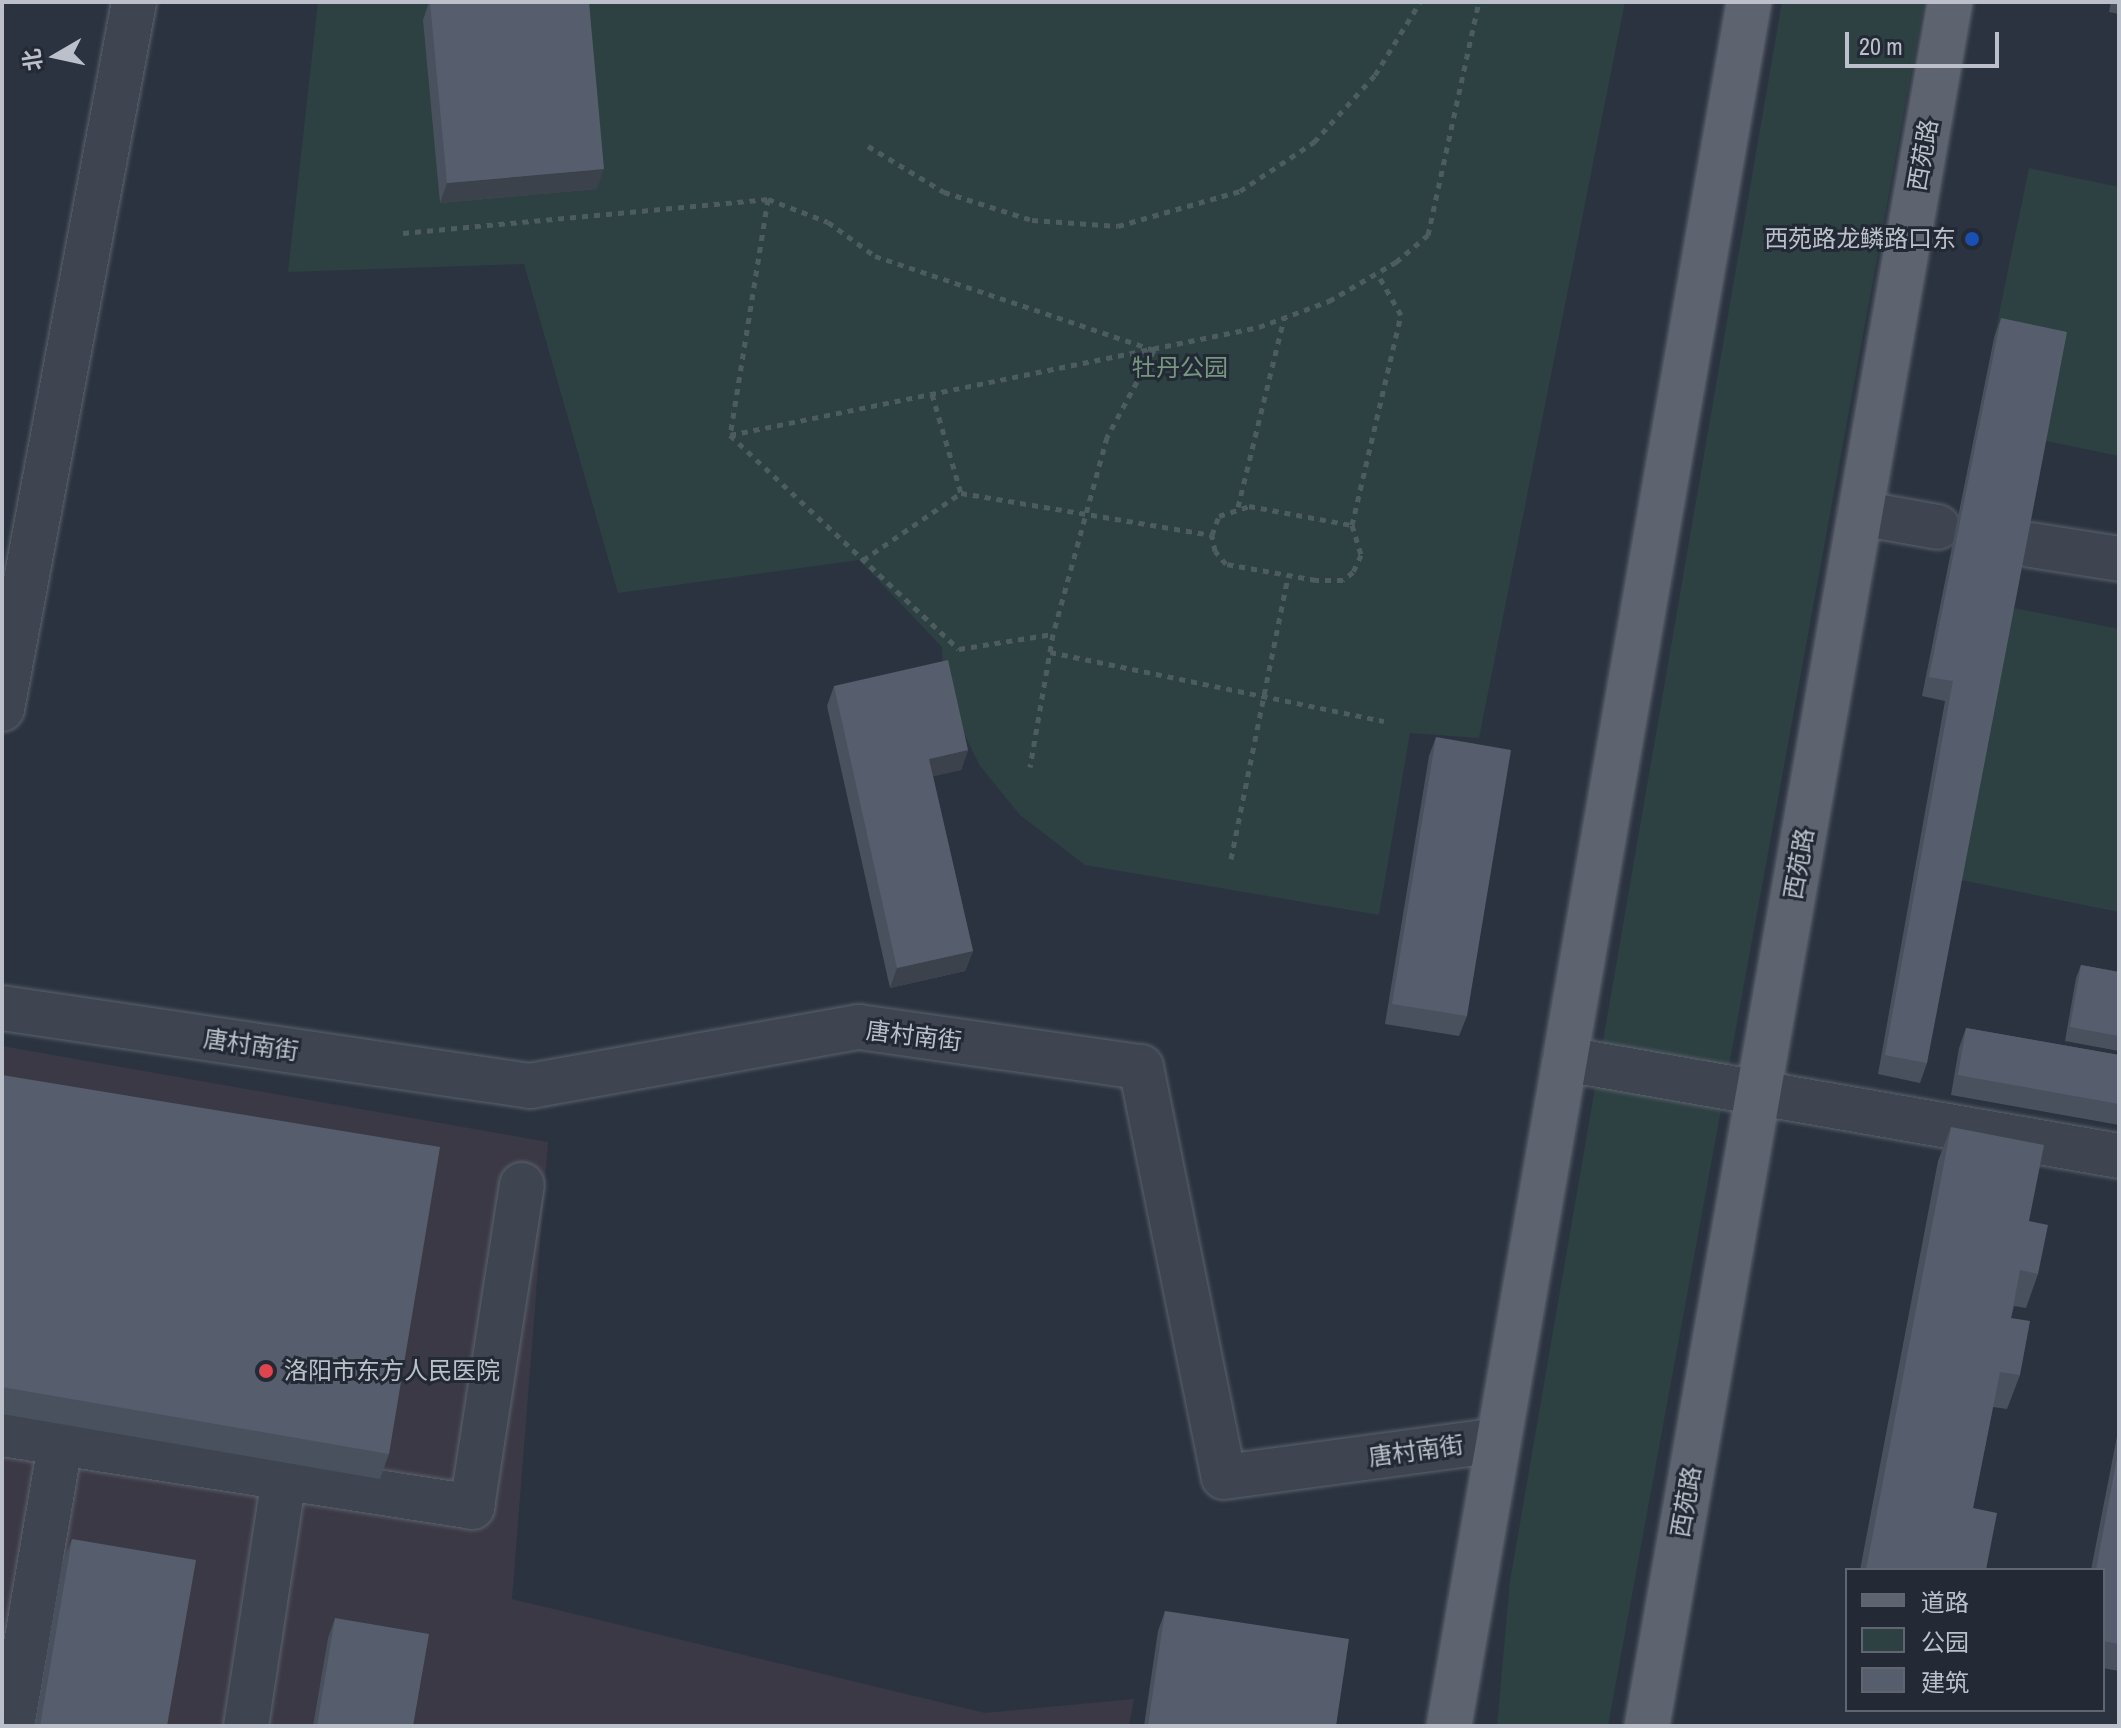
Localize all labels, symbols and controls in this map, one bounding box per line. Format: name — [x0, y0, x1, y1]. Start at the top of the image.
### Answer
north arrow — [16, 16, 96, 96]
scale bar — [1849, 16, 2003, 66]
text: 20 m — [1859, 30, 1903, 62]
text: 北 — [16, 47, 49, 73]
street label: 西苑路 — [1903, 117, 1943, 193]
place label: 西苑路龙鳞路口东 — [1764, 225, 1956, 253]
marker: 西苑路龙鳞路口东 — [1963, 230, 1981, 248]
park label: 牡丹公园 — [1132, 354, 1228, 382]
street label: 西苑路 — [1779, 826, 1819, 902]
street label: 唐村南街 — [865, 1016, 963, 1056]
street label: 唐村南街 — [201, 1024, 301, 1066]
place label: 洛阳市东方人民医院 — [284, 1357, 500, 1385]
marker: 洛阳市东方人民医院 — [255, 1360, 277, 1382]
street label: 唐村南街 — [1366, 1430, 1466, 1472]
street label: 西苑路 — [1666, 1464, 1706, 1540]
legend — [1845, 1568, 2105, 1712]
text: 道路 — [1921, 1586, 1969, 1618]
text: 公园 — [1921, 1626, 1969, 1658]
text: 建筑 — [1921, 1666, 1969, 1698]

